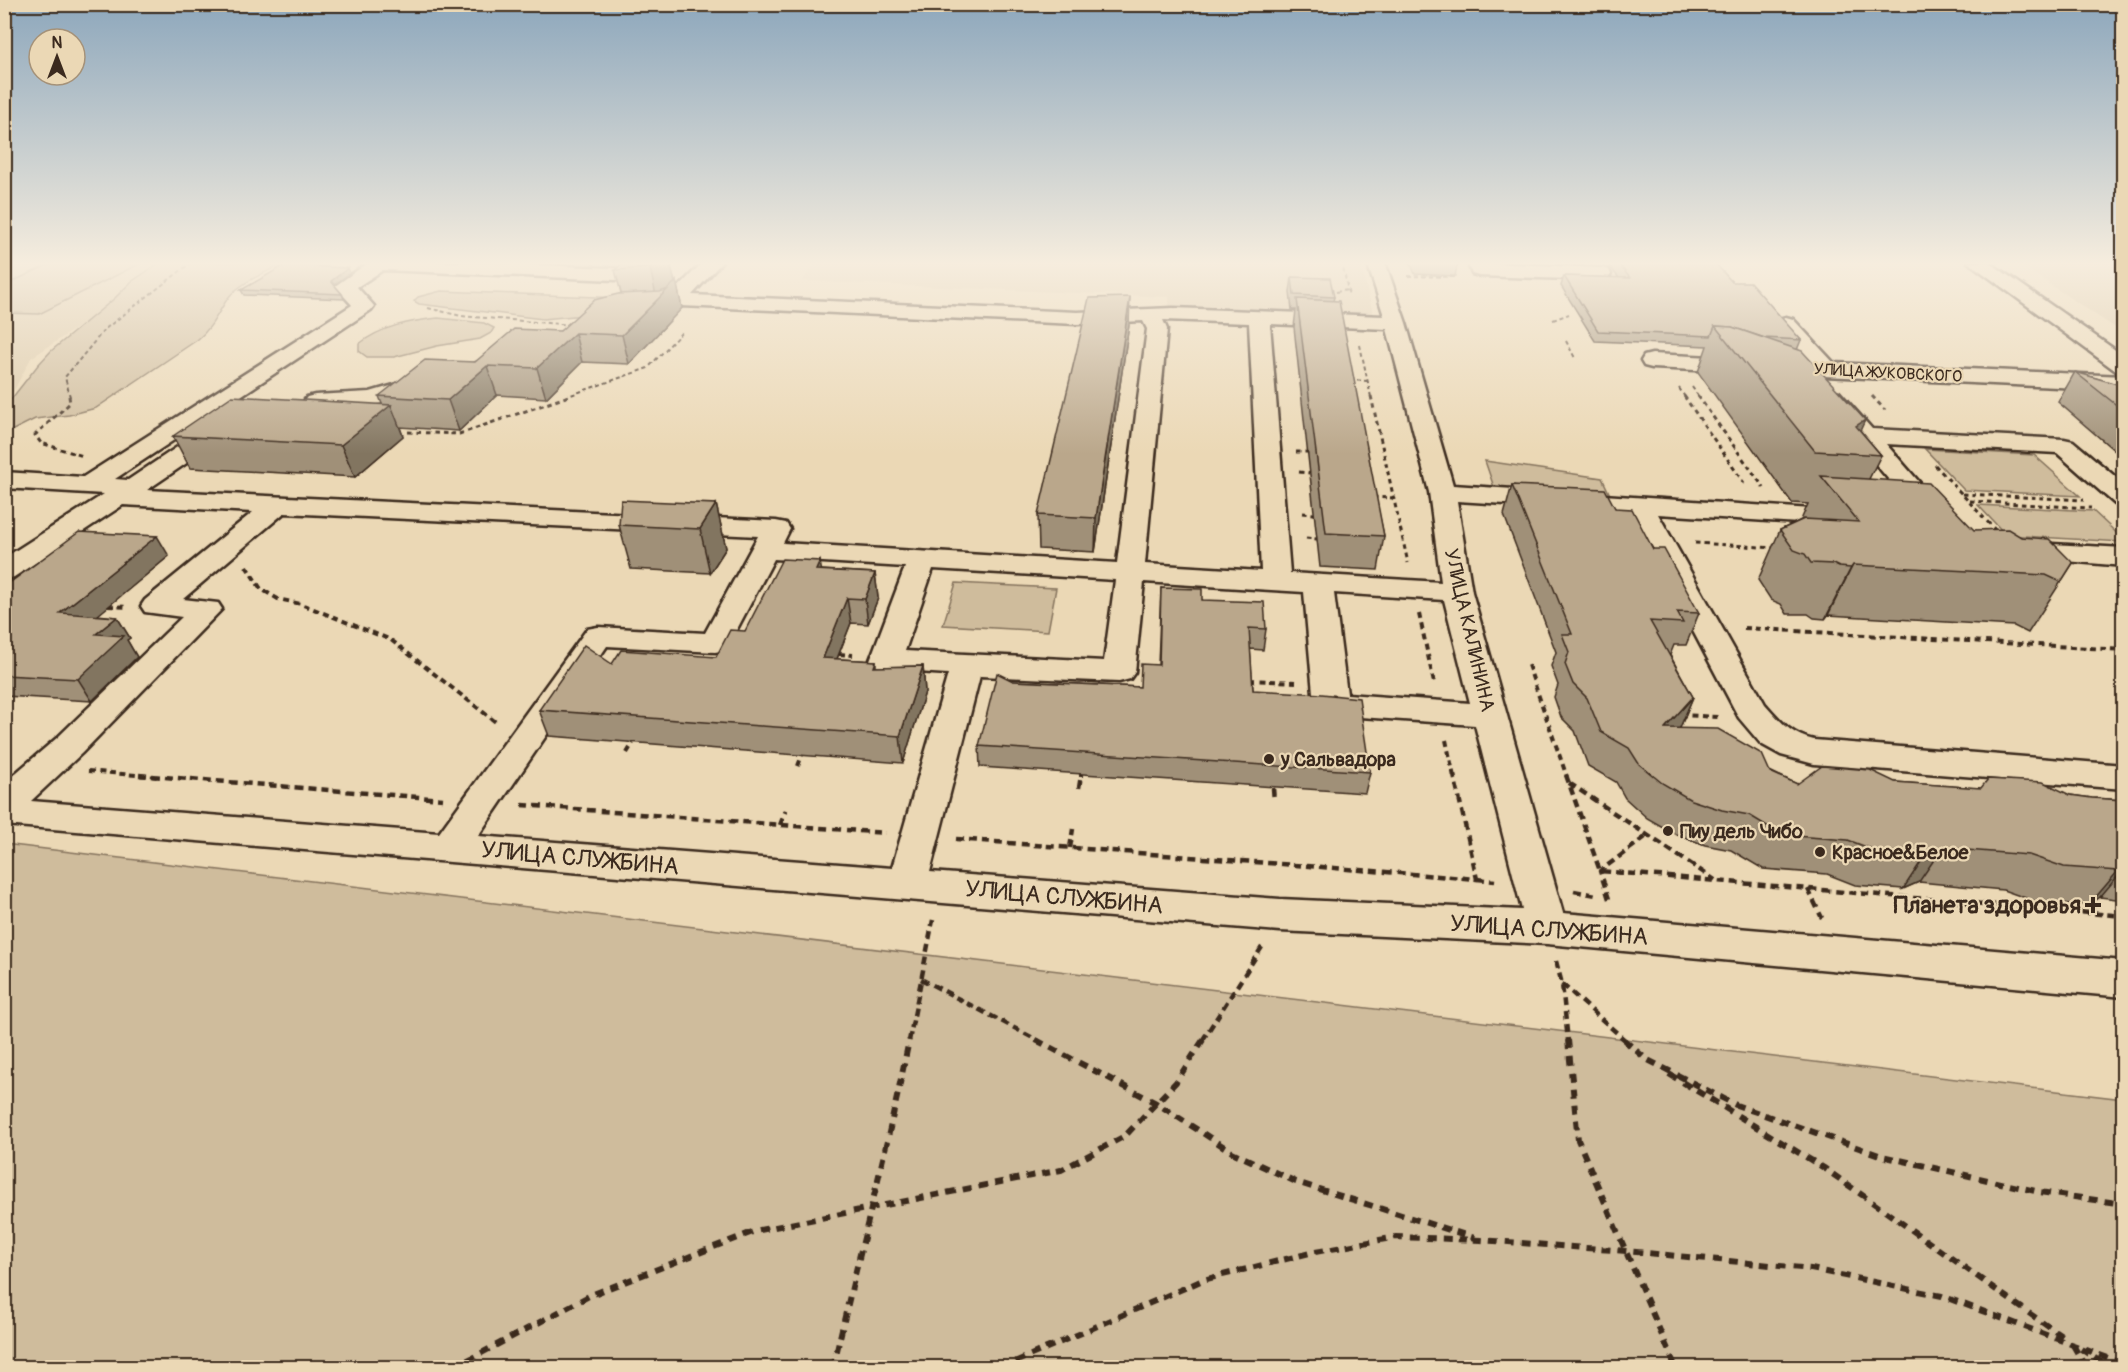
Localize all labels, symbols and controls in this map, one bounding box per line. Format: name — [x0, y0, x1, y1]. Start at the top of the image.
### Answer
north arrow — [27, 27, 87, 87]
text: N — [52, 33, 63, 53]
street label: УЛИЦА ЖУКОВСКОГО — [1813, 359, 1963, 387]
street label: УЛИЦА КАЛИНИНА — [1439, 546, 1500, 714]
place label: у Сальвадора — [1280, 747, 1396, 772]
marker: у Сальвадора — [1262, 752, 1276, 766]
place label: Пиу дель Чибо — [1680, 819, 1803, 844]
marker: Пиу дель Чибо — [1661, 824, 1675, 838]
street label: УЛИЦА СЛУЖБИНА — [480, 835, 680, 882]
place label: Красное&Белое — [1832, 840, 1970, 865]
marker: Красное&Белое — [1813, 845, 1827, 859]
street label: УЛИЦА СЛУЖБИНА — [964, 874, 1164, 921]
place label: Планета здоровья — [1893, 891, 2081, 920]
marker: Планета здоровья — [2086, 898, 2100, 912]
street label: УЛИЦА СЛУЖБИНА — [1449, 909, 1649, 952]

